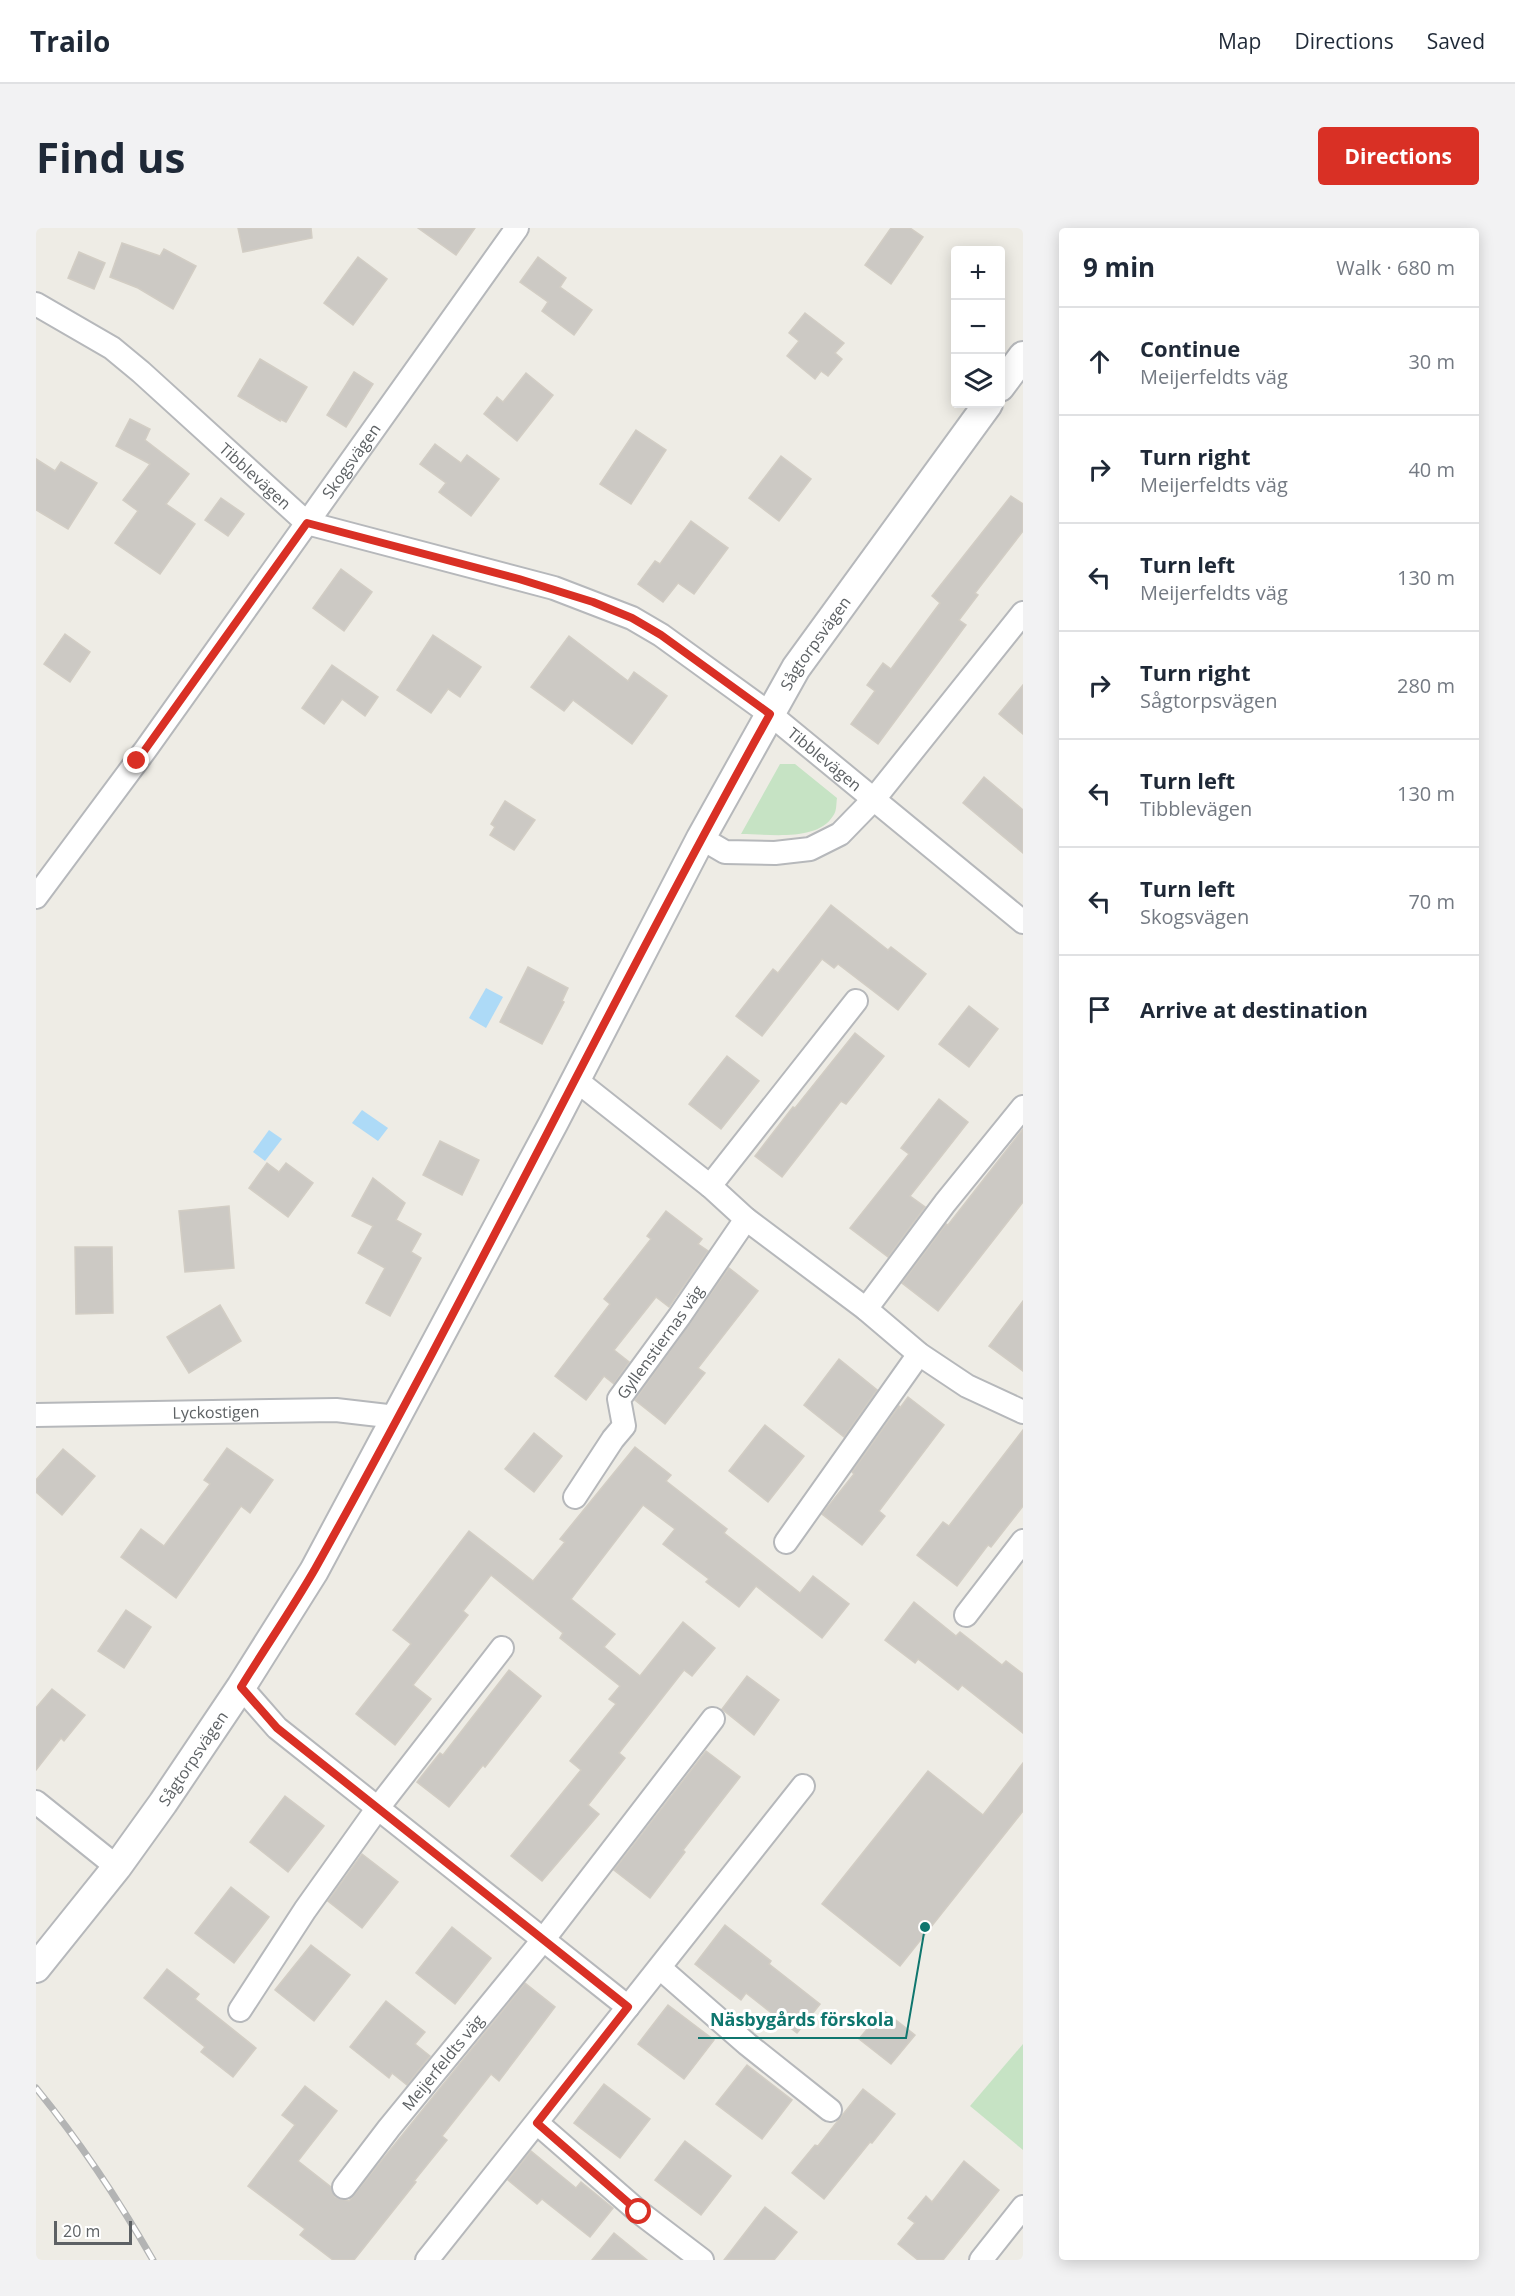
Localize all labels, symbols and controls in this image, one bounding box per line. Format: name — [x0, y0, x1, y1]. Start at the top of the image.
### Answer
text: Trailo — [30, 22, 110, 60]
text: Map — [1218, 27, 1261, 55]
text: Directions — [1294, 27, 1394, 55]
text: Saved — [1427, 27, 1485, 55]
button: Directions — [1318, 127, 1479, 185]
text: Find us — [36, 128, 185, 185]
map controls — [951, 246, 1005, 408]
button: + — [951, 246, 1005, 300]
text: 9 min — [1083, 249, 1155, 285]
text: Walk · 680 m — [1336, 254, 1455, 281]
button: − — [951, 300, 1005, 354]
text: Continue — [1140, 333, 1240, 363]
icon: ahead — [1083, 345, 1116, 378]
text: 30 m — [1408, 348, 1455, 375]
button: layers — [951, 354, 1005, 408]
text: Meijerfeldts väg — [1140, 363, 1288, 390]
street label: Skogsvägen — [317, 419, 385, 503]
street label: Tibblevägen — [215, 438, 296, 514]
text: Turn right — [1140, 441, 1251, 471]
icon: right — [1083, 453, 1116, 486]
text: 40 m — [1408, 456, 1455, 483]
text: Meijerfeldts väg — [1140, 471, 1288, 498]
text: Turn left — [1140, 549, 1235, 579]
icon: left — [1083, 561, 1116, 594]
text: 130 m — [1397, 564, 1455, 591]
text: Meijerfeldts väg — [1140, 579, 1288, 606]
street label: Sågtorpsvägen — [775, 592, 856, 694]
text: Turn right — [1140, 657, 1251, 687]
icon: right — [1083, 669, 1116, 702]
text: 280 m — [1397, 672, 1455, 699]
text: Sågtorpsvägen — [1140, 687, 1278, 714]
street label: Tibblevägen — [783, 722, 866, 796]
route end — [123, 747, 149, 773]
text: Turn left — [1140, 765, 1235, 795]
icon: left — [1083, 777, 1116, 810]
text: 130 m — [1397, 780, 1455, 807]
text: Tibblevägen — [1140, 795, 1252, 822]
text: Turn left — [1140, 873, 1235, 903]
icon: left — [1083, 885, 1116, 918]
text: 70 m — [1408, 888, 1455, 915]
text: Skogsvägen — [1140, 903, 1249, 930]
icon: arrive — [1083, 993, 1116, 1026]
text: Arrive at destination — [1140, 994, 1368, 1024]
street label: Gyllenstiernas väg — [612, 1281, 709, 1404]
street label: Lyckostigen — [172, 1400, 260, 1424]
street label: Sågtorpsvägen — [153, 1707, 233, 1810]
callout: Näsbygårds förskola — [698, 2002, 906, 2038]
text: Näsbygårds förskola — [710, 2007, 894, 2031]
street label: Meijerfeldts väg — [397, 2009, 489, 2115]
route start — [625, 2198, 651, 2224]
scale bar — [54, 2218, 132, 2246]
text: 20 m — [63, 2220, 100, 2242]

